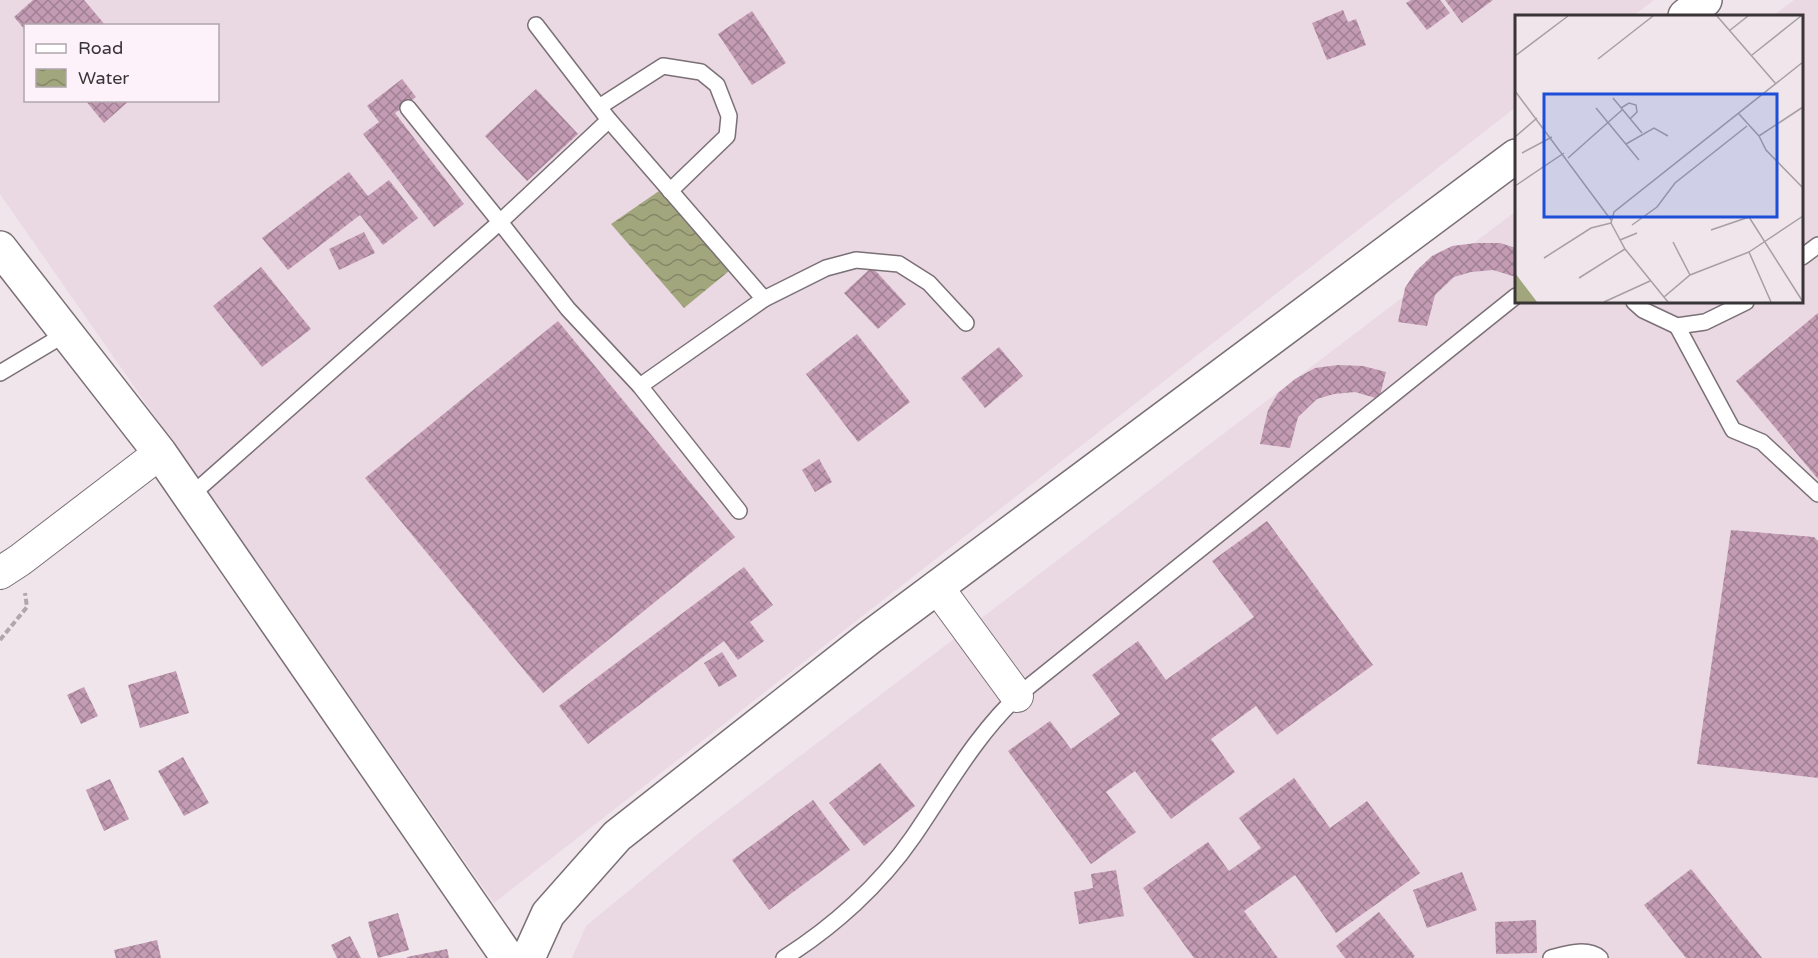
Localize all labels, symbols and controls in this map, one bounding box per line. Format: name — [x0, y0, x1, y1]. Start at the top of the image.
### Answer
inset map — [1515, 15, 1803, 303]
legend — [24, 24, 219, 102]
text: Road — [78, 37, 123, 59]
text: Water — [78, 67, 129, 89]

